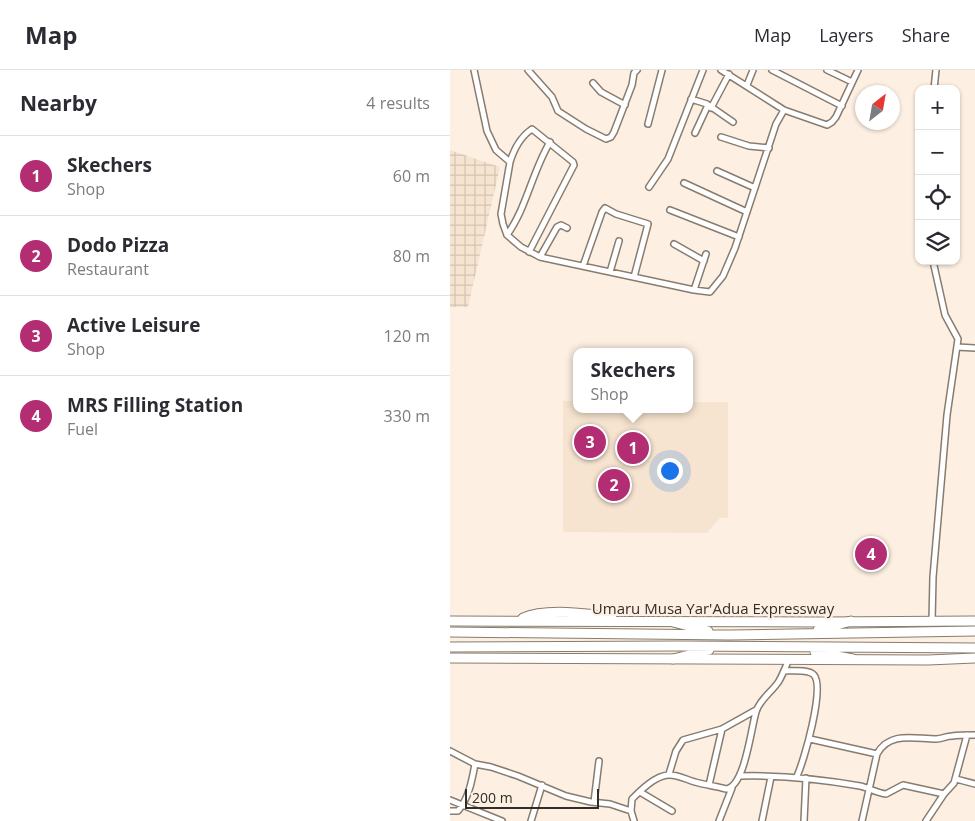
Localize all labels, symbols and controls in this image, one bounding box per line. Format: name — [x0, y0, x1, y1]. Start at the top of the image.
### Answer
text: Map — [25, 18, 77, 51]
text: Map — [754, 23, 791, 47]
text: Layers — [819, 23, 874, 47]
text: Share — [902, 23, 950, 47]
north arrow — [855, 85, 900, 130]
map controls — [915, 85, 960, 265]
button: + — [915, 85, 960, 130]
text: Nearby — [20, 89, 97, 117]
text: 4 results — [366, 92, 430, 114]
button: − — [915, 130, 960, 175]
text: Skechers — [67, 152, 152, 178]
text: 1 — [31, 165, 41, 187]
text: 60 m — [393, 165, 430, 187]
button: locate — [915, 175, 960, 220]
text: Shop — [67, 178, 105, 200]
button: layers — [915, 220, 960, 265]
text: Dodo Pizza — [67, 232, 169, 258]
text: 2 — [31, 245, 41, 267]
text: 80 m — [393, 245, 430, 267]
text: Restaurant — [67, 258, 149, 280]
text: Active Leisure — [67, 312, 200, 338]
text: 3 — [31, 325, 41, 347]
text: 120 m — [384, 325, 430, 347]
text: Shop — [67, 338, 105, 360]
popup — [573, 348, 693, 413]
text: Skechers — [590, 357, 676, 383]
text: Shop — [590, 383, 628, 405]
text: MRS Filling Station — [67, 392, 243, 418]
text: 4 — [31, 405, 41, 427]
text: 330 m — [384, 405, 430, 427]
text: Fuel — [67, 418, 98, 440]
pin: 3 — [574, 423, 606, 461]
pin: 1 — [617, 429, 649, 467]
your location — [657, 458, 683, 484]
pin: 2 — [598, 466, 630, 504]
pin: 4 — [855, 535, 887, 573]
street label: Umaru Musa Yar'Adua Expressway — [592, 598, 835, 618]
scale bar — [465, 786, 599, 809]
text: 200 m — [472, 788, 513, 807]

